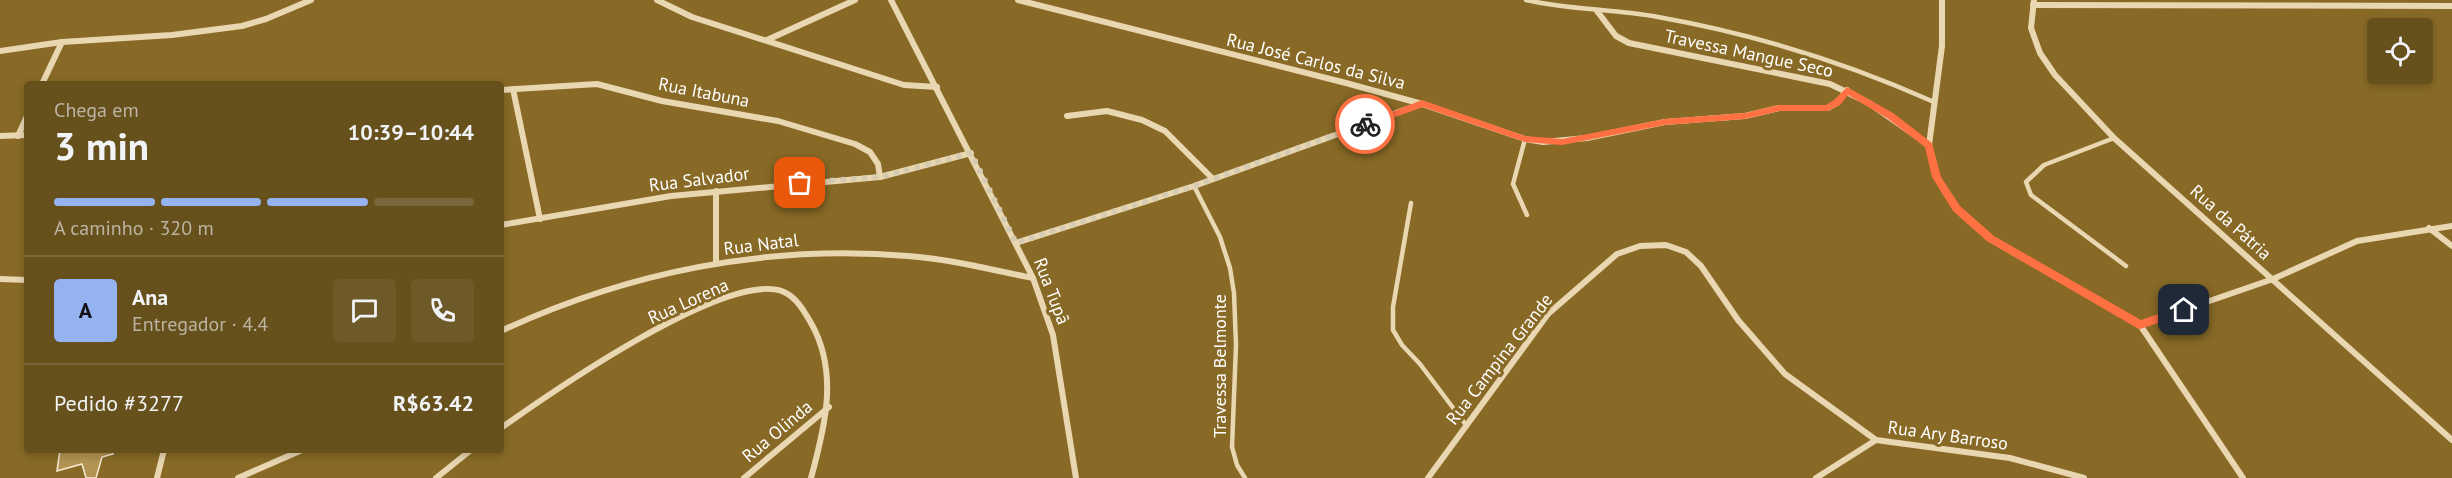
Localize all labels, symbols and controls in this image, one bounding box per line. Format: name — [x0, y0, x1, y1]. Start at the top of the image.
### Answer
map controls — [2367, 18, 2433, 84]
button: locate — [2367, 18, 2433, 84]
street label: Travessa Mangue Seco — [1663, 24, 1835, 82]
street label: Rua José Carlos da Silva — [1224, 28, 1408, 94]
street label: Rua Itabuna — [656, 72, 752, 112]
courier — [1335, 94, 1395, 154]
text: Chega em — [54, 97, 139, 123]
icon: bike — [1349, 108, 1382, 141]
text: 10:39–10:44 — [348, 118, 474, 146]
text: 3 min — [54, 120, 149, 171]
pin — [774, 157, 825, 208]
street label: Rua Salvador — [648, 161, 750, 197]
icon: bag — [783, 166, 816, 199]
street label: Rua da Pátria — [2186, 179, 2276, 265]
text: A caminho · 320 m — [54, 215, 214, 241]
street label: Rua Natal — [722, 228, 801, 260]
street label: Rua Tupã — [1029, 254, 1075, 328]
street label: Rua Lorena — [644, 273, 732, 329]
button: chat — [333, 279, 396, 342]
button: phone — [411, 279, 474, 342]
text: Ana — [132, 283, 168, 311]
pin — [2158, 284, 2209, 335]
street label: Rua Campina Grande — [1441, 289, 1557, 429]
icon: home — [2167, 293, 2200, 326]
street label: Travessa Belmonte — [1208, 294, 1231, 438]
text: A — [79, 296, 92, 324]
text: Entregador · 4.4 — [132, 311, 268, 337]
text: Pedido #3277 — [54, 389, 184, 417]
text: R$63.42 — [393, 389, 474, 417]
street label: Rua Olinda — [737, 395, 817, 467]
street label: Rua Ary Barroso — [1886, 415, 2010, 455]

